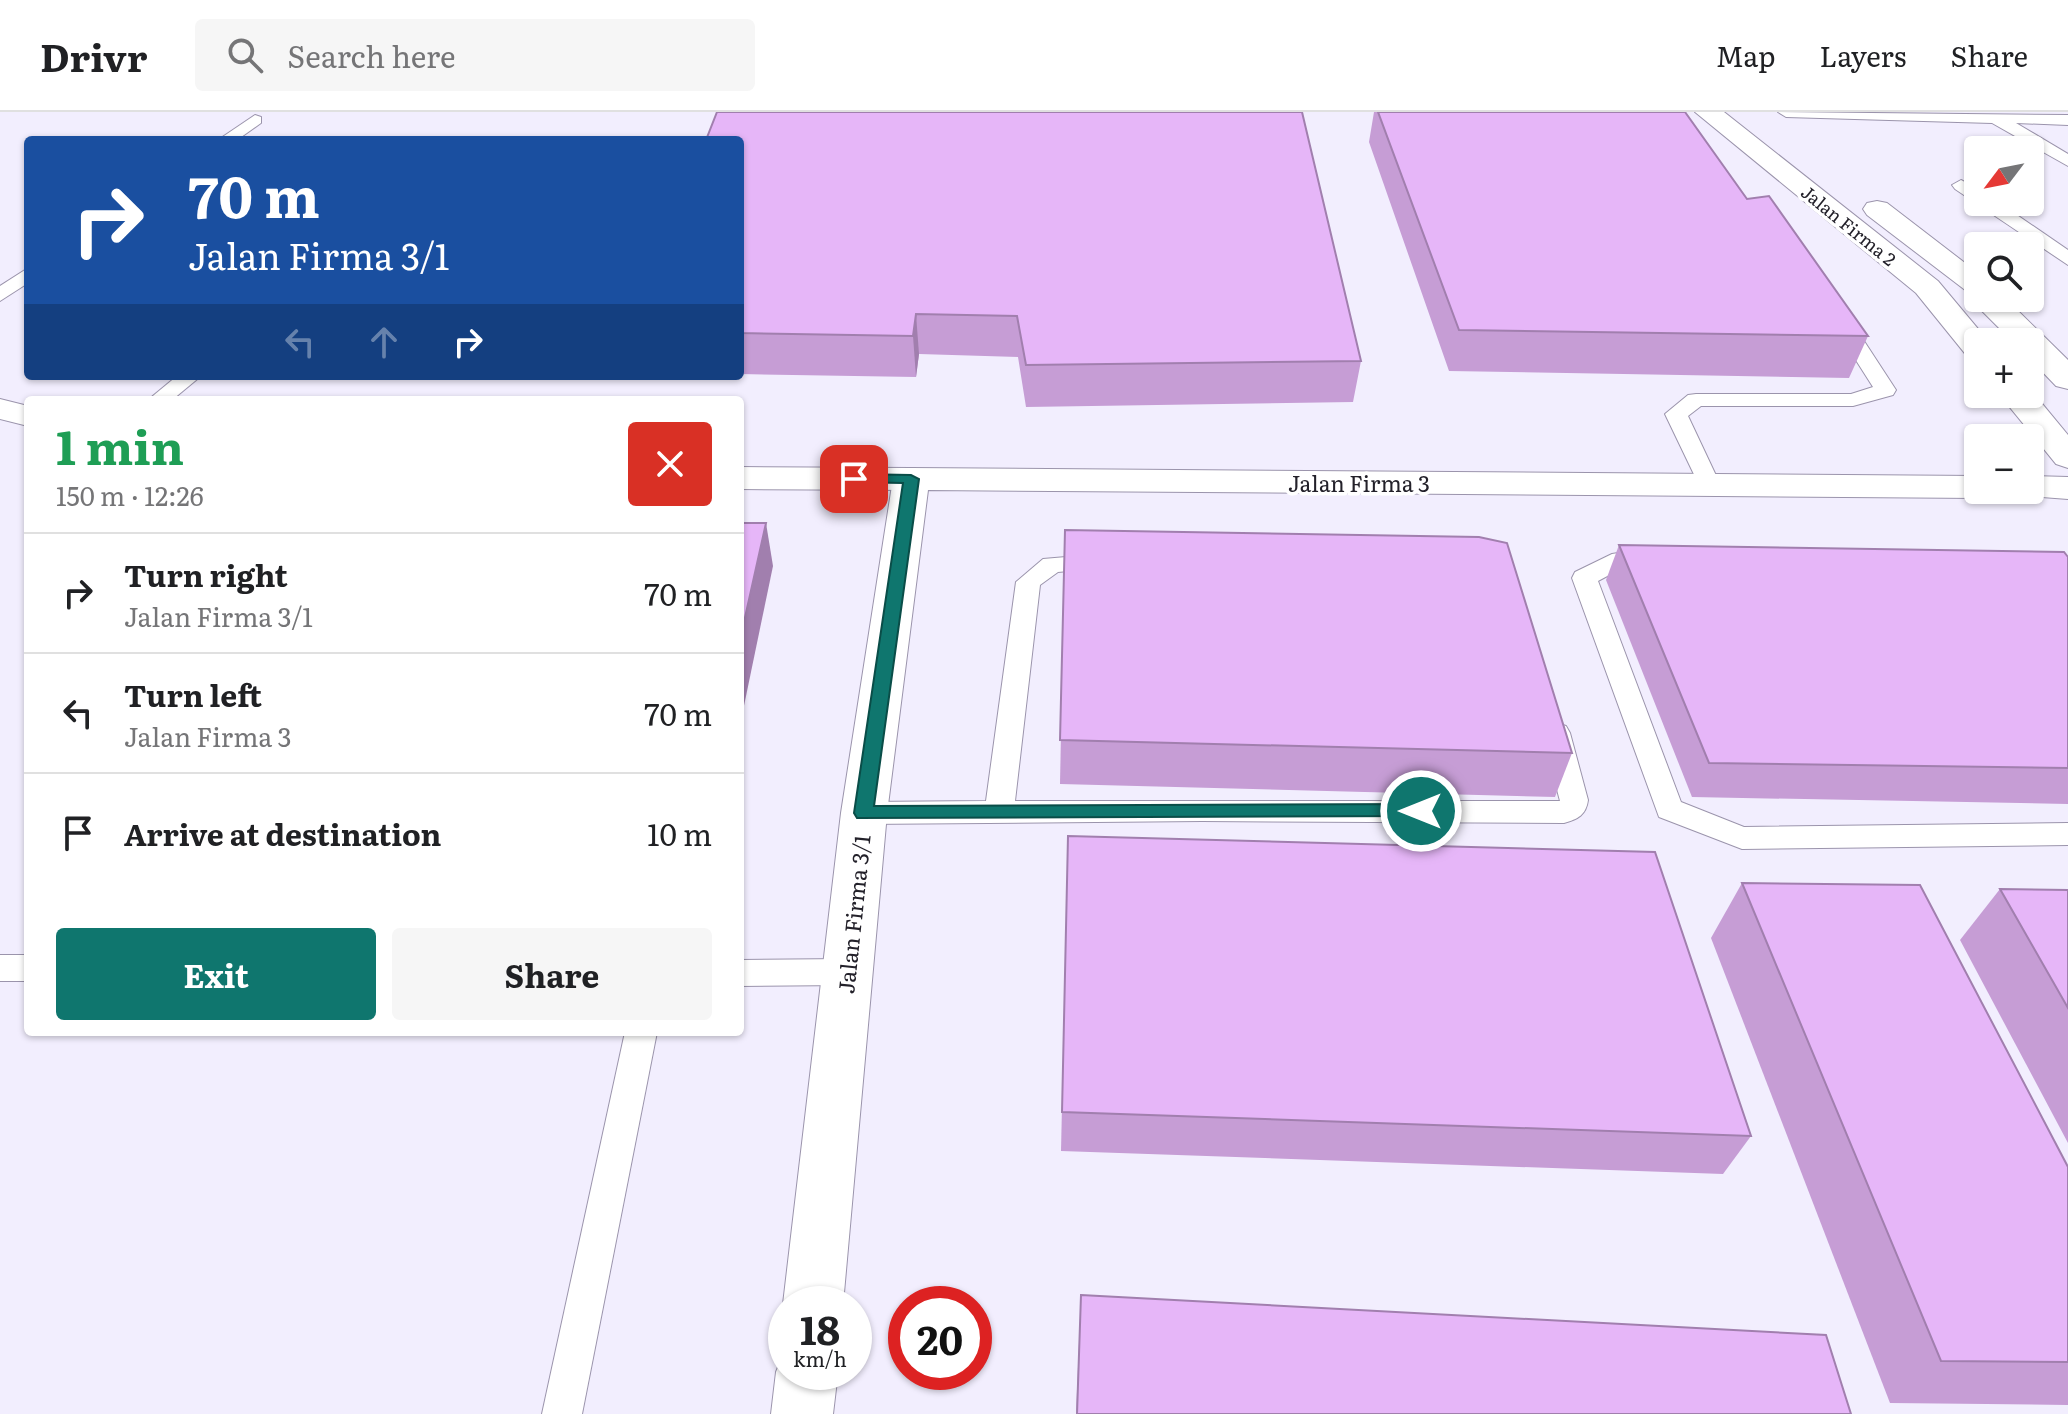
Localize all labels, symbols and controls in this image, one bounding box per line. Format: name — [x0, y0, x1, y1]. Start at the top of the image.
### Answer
search box — [195, 19, 755, 91]
text: Drivr — [40, 27, 147, 84]
icon: search — [223, 33, 267, 77]
text: Search here — [287, 33, 456, 77]
text: Map — [1716, 34, 1775, 76]
text: Layers — [1819, 34, 1906, 76]
text: Share — [1950, 34, 2028, 76]
north arrow — [1964, 136, 2044, 216]
map controls — [1964, 136, 2044, 504]
text: 70 m — [188, 152, 320, 235]
icon: right — [56, 168, 160, 272]
street label: Jalan Firma 2 — [1796, 178, 1902, 272]
text: Jalan Firma 3/1 — [188, 228, 450, 281]
button: search — [1964, 232, 2044, 312]
icon: left — [278, 320, 322, 364]
icon: ahead — [362, 320, 406, 364]
icon: right — [446, 320, 490, 364]
button: + — [1964, 328, 2044, 408]
text: 1 min — [56, 409, 184, 480]
button: close — [628, 422, 712, 506]
button: − — [1964, 424, 2044, 504]
pin — [820, 445, 888, 513]
icon: arrive — [832, 457, 876, 501]
street label: Jalan Firma 3 — [1288, 466, 1430, 499]
text: 150 m · 12:26 — [56, 475, 204, 514]
text: Turn right — [124, 552, 288, 596]
icon: right — [56, 571, 100, 615]
text: 70 m — [644, 571, 712, 615]
text: Jalan Firma 3/1 — [124, 596, 313, 635]
text: Turn left — [124, 672, 262, 716]
icon: left — [56, 691, 100, 735]
text: 70 m — [644, 691, 712, 735]
text: Jalan Firma 3 — [124, 716, 292, 755]
position arrow — [1379, 769, 1463, 853]
icon: arrive — [56, 811, 100, 855]
text: Arrive at destination — [124, 811, 441, 855]
text: 10 m — [647, 811, 712, 855]
street label: Jalan Firma 3/1 — [828, 833, 878, 995]
button: Exit — [56, 928, 376, 1020]
button: Share — [392, 928, 712, 1020]
speed limit sign: 20 — [888, 1286, 992, 1390]
text: 18 — [800, 1298, 840, 1357]
text: km/h — [793, 1343, 847, 1373]

